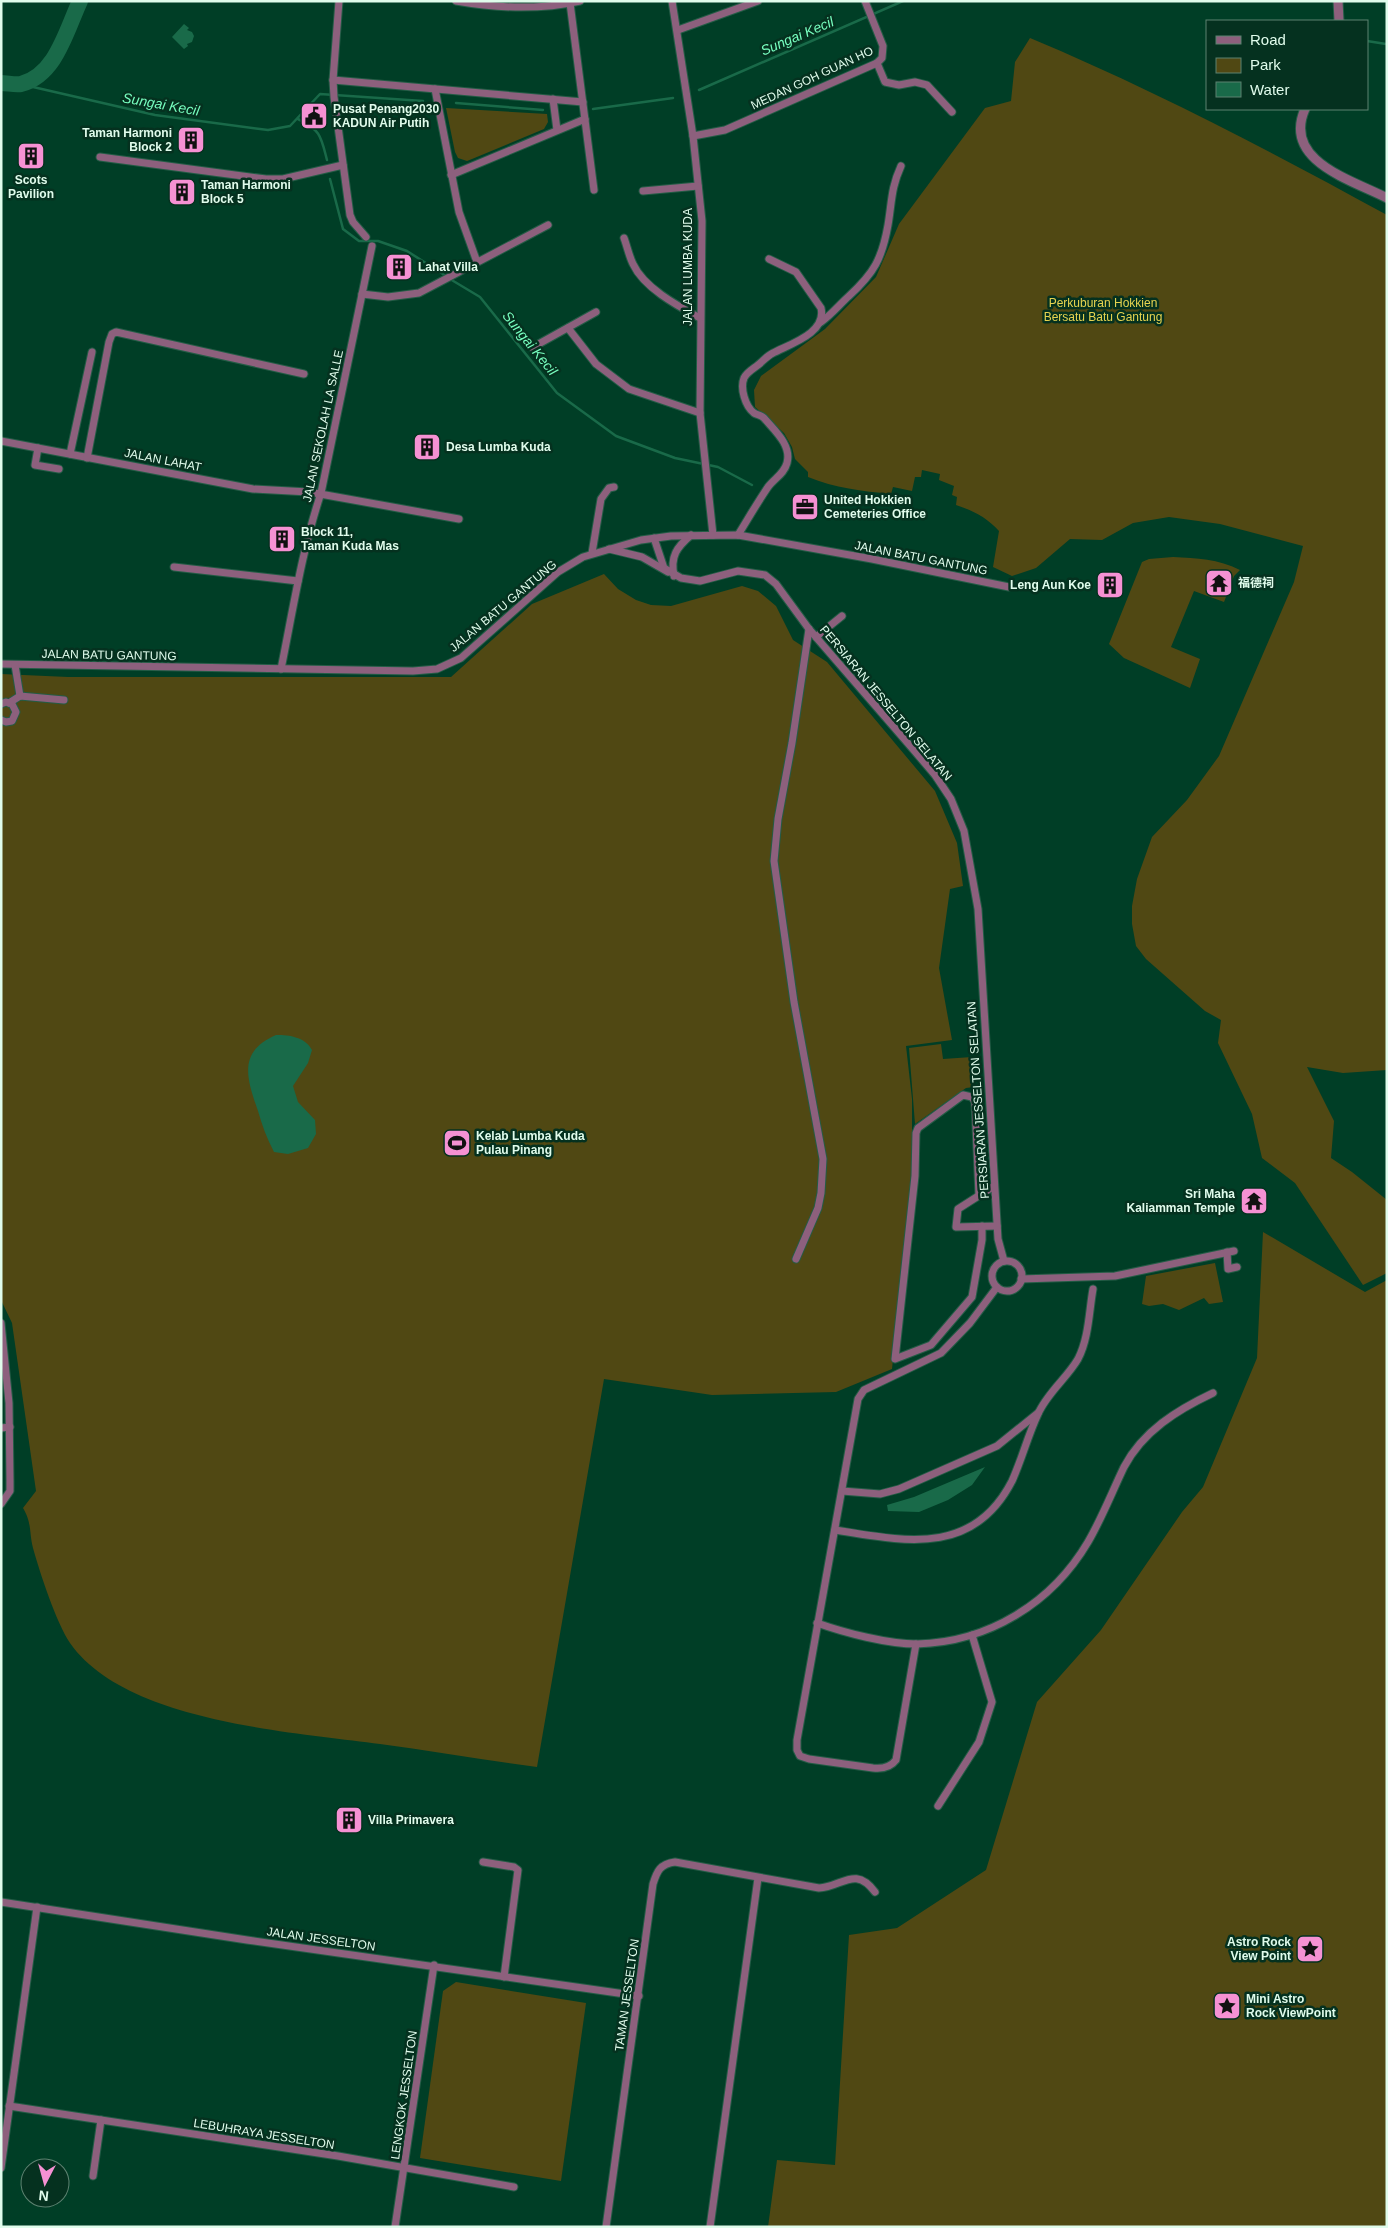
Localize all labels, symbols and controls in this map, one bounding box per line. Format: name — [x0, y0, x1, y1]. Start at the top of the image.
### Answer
water label: Sungai Kecil — [758, 13, 837, 59]
legend — [1206, 20, 1368, 110]
text: Road — [1250, 31, 1286, 48]
street label: MEDAN GOH GUAN HO — [749, 43, 875, 113]
text: Park — [1250, 56, 1281, 73]
text: Water — [1250, 81, 1289, 98]
water label: Sungai Kecil — [121, 89, 202, 119]
public building icon: Pusat Penang2030 KADUN Air Putih — [299, 101, 329, 131]
place label: Pusat Penang2030 KADUN Air Putih — [333, 102, 439, 130]
building icon: Taman Harmoni Block 2 — [176, 125, 206, 155]
place label: Taman Harmoni Block 2 — [82, 126, 172, 154]
building icon: Scots Pavilion — [16, 141, 46, 171]
place label: Scots Pavilion — [8, 173, 54, 201]
building icon: Taman Harmoni Block 5 — [167, 177, 197, 207]
place label: Taman Harmoni Block 5 — [201, 178, 291, 206]
street label: JALAN LUMBA KUDA — [681, 208, 695, 326]
building icon: Lahat Villa — [384, 252, 414, 282]
place label: Lahat Villa — [418, 260, 478, 274]
park label: Perkuburan Hokkien Bersatu Batu Gantung — [1044, 296, 1162, 324]
water label: Sungai Kecil — [499, 308, 561, 379]
street label: JALAN SEKOLAH LA SALLE — [300, 349, 346, 503]
building icon: Desa Lumba Kuda — [412, 432, 442, 462]
place label: Desa Lumba Kuda — [446, 440, 551, 454]
street label: JALAN LAHAT — [123, 446, 204, 474]
office icon: United Hokkien Cemeteries Office — [790, 492, 820, 522]
place label: United Hokkien Cemeteries Office — [824, 493, 926, 521]
building icon: Block 11, Taman Kuda Mas — [267, 524, 297, 554]
place label: Block 11, Taman Kuda Mas — [301, 525, 399, 553]
street label: JALAN BATU GANTUNG — [853, 538, 989, 578]
street label: JALAN BATU GANTUNG — [447, 557, 559, 655]
temple icon: 福德祠 — [1204, 568, 1234, 598]
building icon: Leng Aun Koe — [1095, 570, 1125, 600]
place label: 福德祠 — [1238, 576, 1274, 590]
place label: Leng Aun Koe — [1010, 578, 1091, 592]
street label: PERSIARAN JESSELTON SELATAN — [817, 623, 955, 783]
street label: JALAN BATU GANTUNG — [41, 647, 177, 663]
street label: PERSIARAN JESSELTON SELATAN — [964, 1001, 992, 1199]
sports icon: Kelab Lumba Kuda Pulau Pinang — [442, 1128, 472, 1158]
place label: Kelab Lumba Kuda Pulau Pinang — [476, 1129, 585, 1157]
temple icon: Sri Maha Kaliamman Temple — [1239, 1186, 1269, 1216]
place label: Sri Maha Kaliamman Temple — [1127, 1187, 1235, 1215]
building icon: Villa Primavera — [334, 1805, 364, 1835]
place label: Villa Primavera — [368, 1813, 454, 1827]
street label: JALAN JESSELTON — [266, 1924, 376, 1954]
place icon: Astro Rock View Point — [1295, 1934, 1325, 1964]
place label: Astro Rock View Point — [1227, 1935, 1291, 1963]
street label: TAMAN JESSELTON — [612, 1938, 642, 2052]
place icon: Mini Astro Rock ViewPoint — [1212, 1991, 1242, 2021]
place label: Mini Astro Rock ViewPoint — [1246, 1992, 1336, 2020]
street label: LENGKOK JESSELTON — [388, 2030, 420, 2160]
street label: LEBUHRAYA JESSELTON — [193, 2116, 335, 2152]
north arrow — [20, 2158, 70, 2208]
text: N — [38, 2187, 50, 2204]

